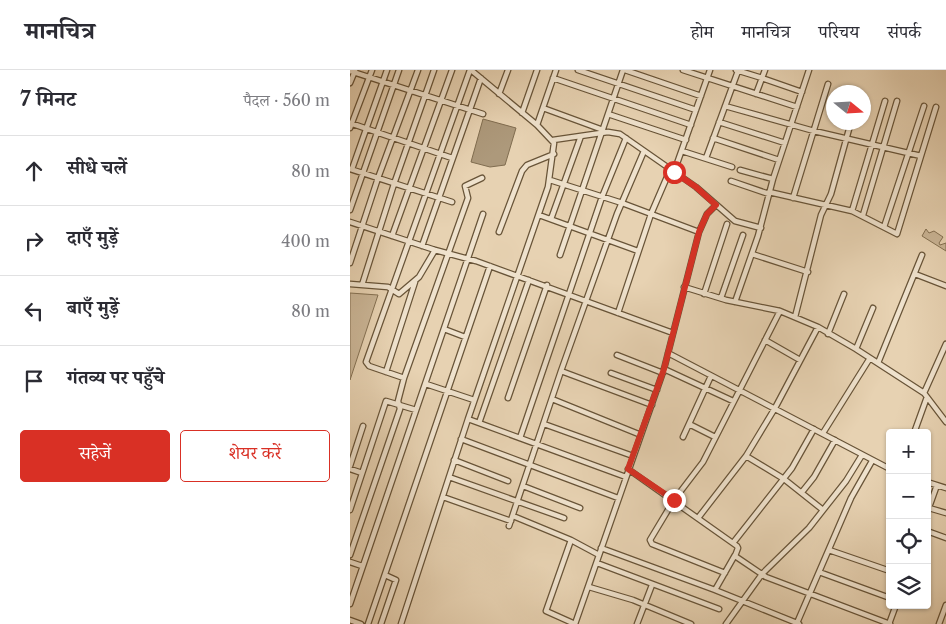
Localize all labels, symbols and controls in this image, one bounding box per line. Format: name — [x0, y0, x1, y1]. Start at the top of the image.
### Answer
text: मानचित्र — [25, 16, 95, 45]
text: होम — [691, 21, 714, 43]
text: मानचित्र — [742, 21, 790, 43]
text: परिचय — [818, 21, 859, 43]
text: संपर्क — [887, 21, 921, 43]
north arrow — [826, 85, 871, 130]
text: 7 मिनट — [20, 86, 76, 111]
text: पैदल · 560 m — [243, 90, 330, 110]
text: सीधे चलें — [67, 156, 127, 179]
icon: ahead — [20, 157, 48, 185]
text: 80 m — [291, 161, 330, 181]
route start — [663, 161, 686, 184]
text: दाएँ मुड़ें — [67, 226, 118, 249]
icon: right — [20, 227, 48, 255]
text: 400 m — [281, 231, 330, 251]
text: बाएँ मुड़ें — [67, 296, 119, 319]
icon: left — [20, 297, 48, 325]
text: 80 m — [291, 301, 330, 321]
text: गंतव्य पर पहुँचे — [67, 366, 164, 389]
icon: arrive — [20, 367, 48, 395]
map controls — [886, 429, 931, 609]
button: + — [886, 429, 931, 474]
button: सहेजें — [20, 430, 170, 482]
button: शेयर करें — [180, 430, 330, 482]
button: − — [886, 474, 931, 519]
route end — [663, 489, 686, 512]
button: locate — [886, 519, 931, 564]
button: layers — [886, 564, 931, 609]

